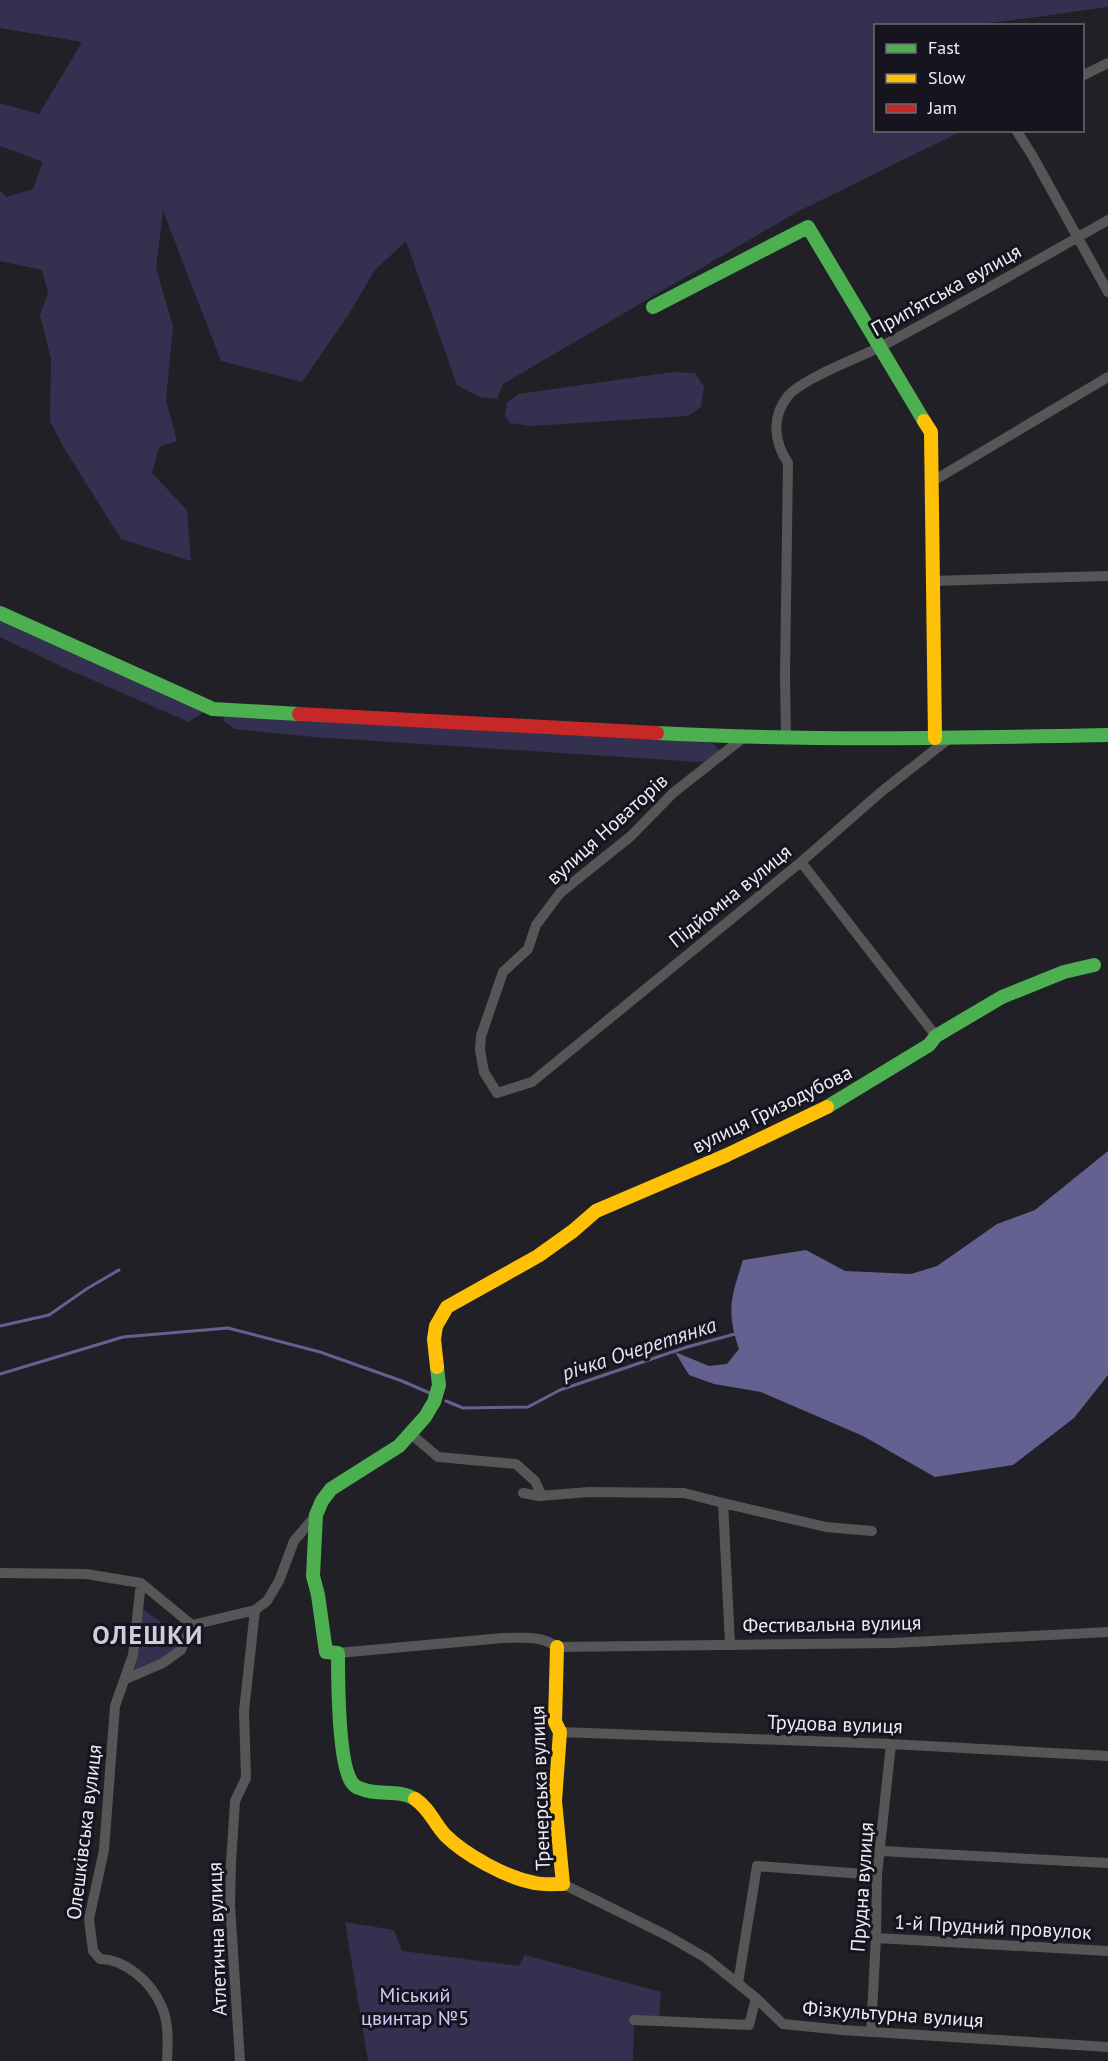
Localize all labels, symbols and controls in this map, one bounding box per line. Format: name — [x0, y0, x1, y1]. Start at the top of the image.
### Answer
legend — [874, 24, 1084, 132]
text: Fast — [928, 36, 960, 59]
text: Slow — [928, 66, 966, 89]
text: Jam — [927, 96, 957, 119]
street label: Прип’ятська вулиця — [866, 238, 1026, 342]
street label: вулиця Новаторів — [541, 768, 673, 890]
street label: Підйомна вулиця — [663, 839, 797, 953]
street label: вулиця Гризодубова — [688, 1059, 856, 1159]
water label: річка Очеретянка — [557, 1311, 720, 1387]
street label: Фестивальна вулиця — [742, 1609, 922, 1639]
district label: ОЛЕШКИ — [92, 1618, 204, 1651]
street label: Тренерська вулиця — [524, 1705, 556, 1871]
street label: Трудова вулиця — [767, 1709, 903, 1739]
street label: Олешківська вулиця — [60, 1743, 108, 1921]
street label: Прудна вулиця — [844, 1821, 880, 1953]
street label: Атлетична вулиця — [201, 1862, 233, 2016]
street label: 1-й Прудний провулок — [894, 1909, 1093, 1945]
park label: Міський цвинтар №5 — [361, 1982, 469, 2031]
street label: Фізкультурна вулиця — [802, 1995, 984, 2033]

